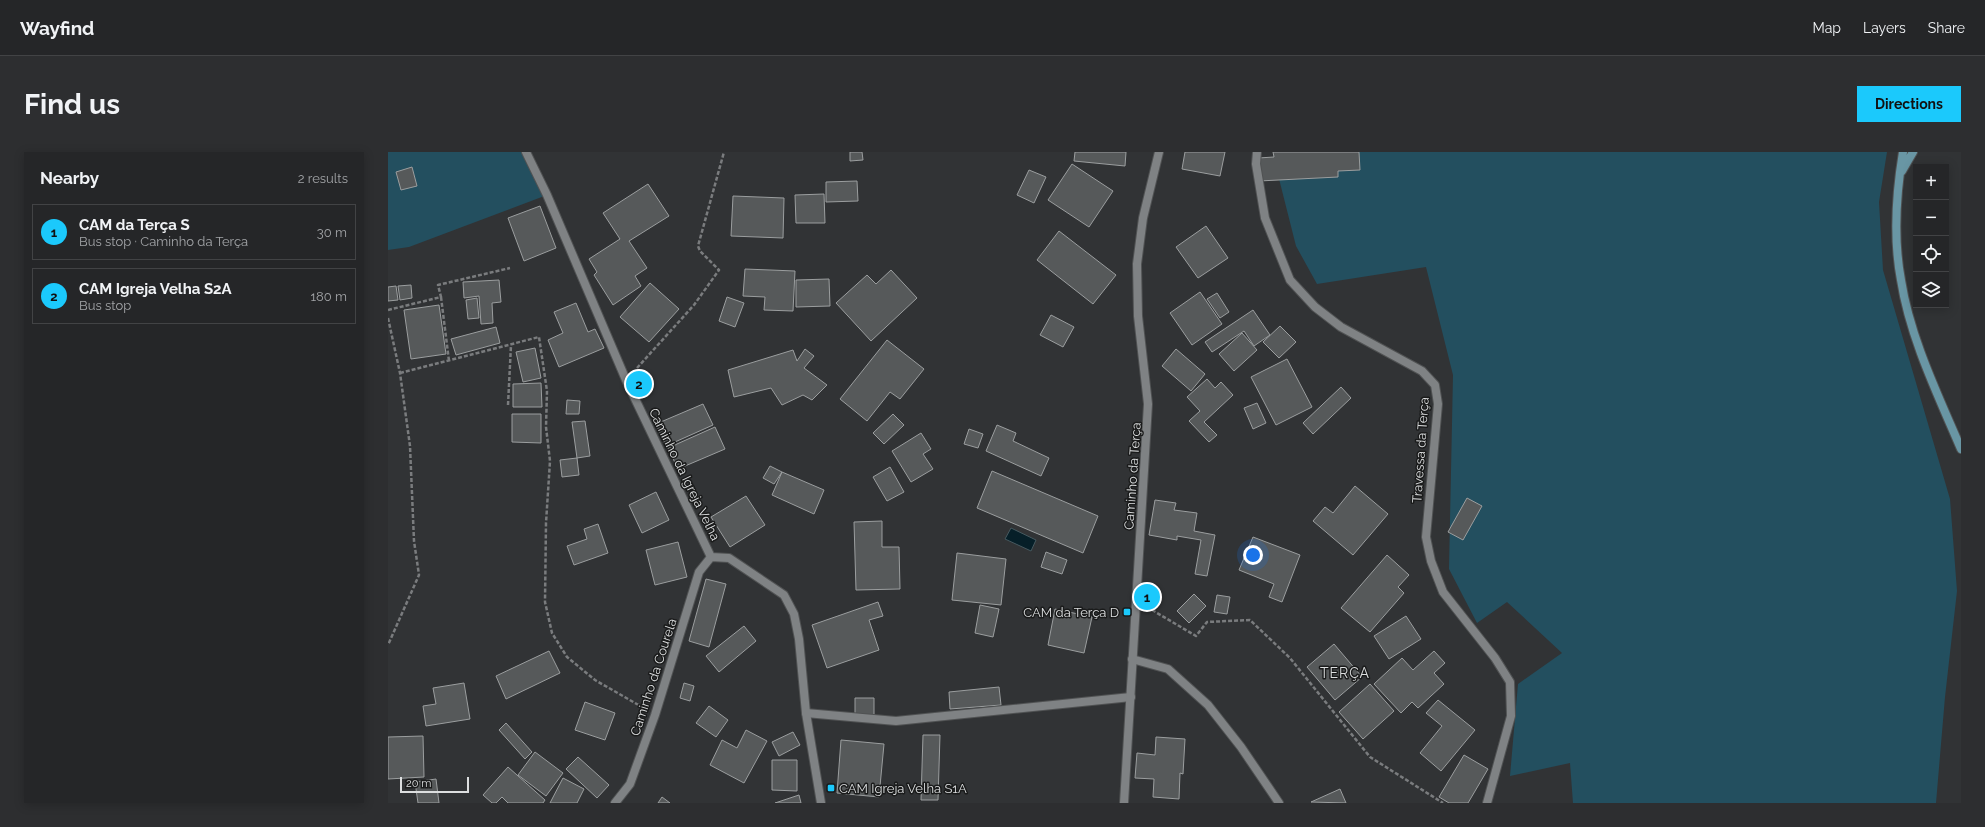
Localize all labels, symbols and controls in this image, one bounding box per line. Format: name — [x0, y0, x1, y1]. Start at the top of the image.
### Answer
text: Wayfind — [20, 17, 94, 39]
text: Map — [1813, 20, 1841, 36]
text: Layers — [1863, 20, 1906, 36]
text: Share — [1928, 20, 1965, 36]
button: Directions — [1857, 86, 1961, 122]
text: Find us — [24, 88, 120, 121]
map controls — [1913, 164, 1949, 308]
button: + — [1913, 164, 1949, 200]
text: Nearby — [40, 168, 99, 188]
text: 2 results — [298, 171, 348, 186]
button: − — [1913, 200, 1949, 236]
text: CAM da Terça S — [79, 216, 190, 234]
text: 1 — [51, 225, 57, 240]
text: 30 m — [317, 225, 347, 240]
text: Bus stop · Caminho da Terça — [79, 234, 248, 249]
button: locate — [1913, 236, 1949, 272]
button: layers — [1913, 272, 1949, 308]
text: CAM Igreja Velha S2A — [79, 280, 232, 298]
text: 2 — [50, 289, 58, 304]
text: 180 m — [311, 289, 347, 304]
text: Bus stop — [79, 298, 131, 313]
pin: 2 — [626, 369, 652, 399]
street label: Travessa da Terça — [1409, 397, 1432, 504]
street label: Caminho da Igreja Velha — [646, 406, 723, 543]
street label: Caminho da Terça — [1121, 422, 1144, 530]
your location — [1243, 545, 1263, 565]
pin: 1 — [1134, 582, 1160, 612]
place label: CAM da Terça D — [1023, 605, 1119, 620]
marker: CAM da Terça D — [1122, 607, 1132, 617]
street label: Caminho da Courela — [627, 617, 680, 738]
district label: TERÇA — [1320, 665, 1370, 681]
scale bar — [400, 775, 469, 794]
text: 20 m — [406, 777, 431, 790]
place label: CAM Igreja Velha S1A — [839, 781, 967, 796]
marker: CAM Igreja Velha S1A — [826, 783, 836, 793]

